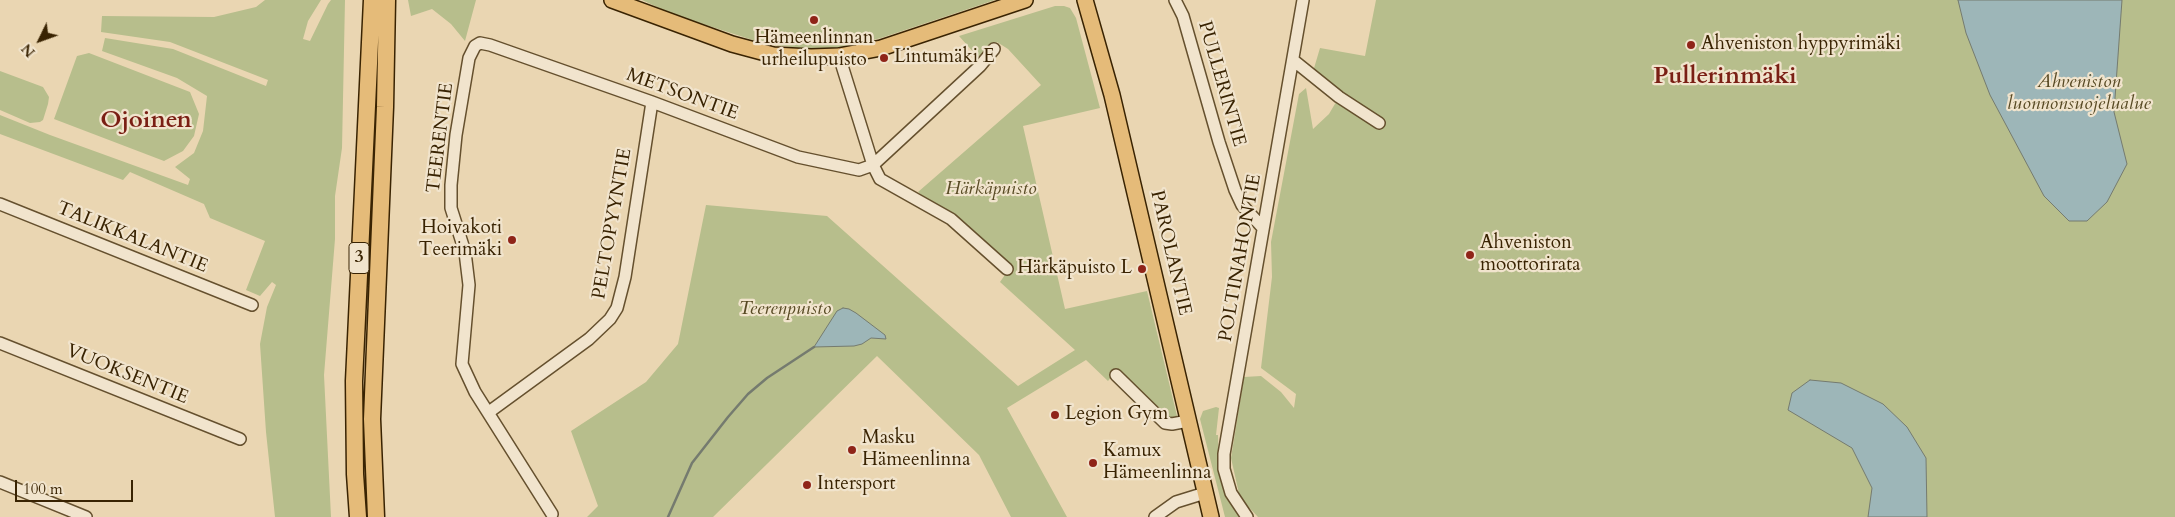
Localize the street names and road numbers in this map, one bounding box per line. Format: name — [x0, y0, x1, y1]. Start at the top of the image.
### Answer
street label: PULLERINTIE — [1192, 19, 1250, 149]
street label: METSONTIE — [623, 64, 741, 126]
street label: TEERENTIE — [423, 82, 459, 194]
street label: PELTOPYYNTIE — [589, 147, 637, 301]
street label: POLTINAHONTIE — [1215, 172, 1267, 344]
street label: PAROLANTIE — [1145, 188, 1195, 318]
street label: TALIKKALANTIE — [53, 197, 211, 279]
road number: 3 — [349, 242, 369, 274]
street label: VUOKSENTIE — [63, 340, 191, 410]

